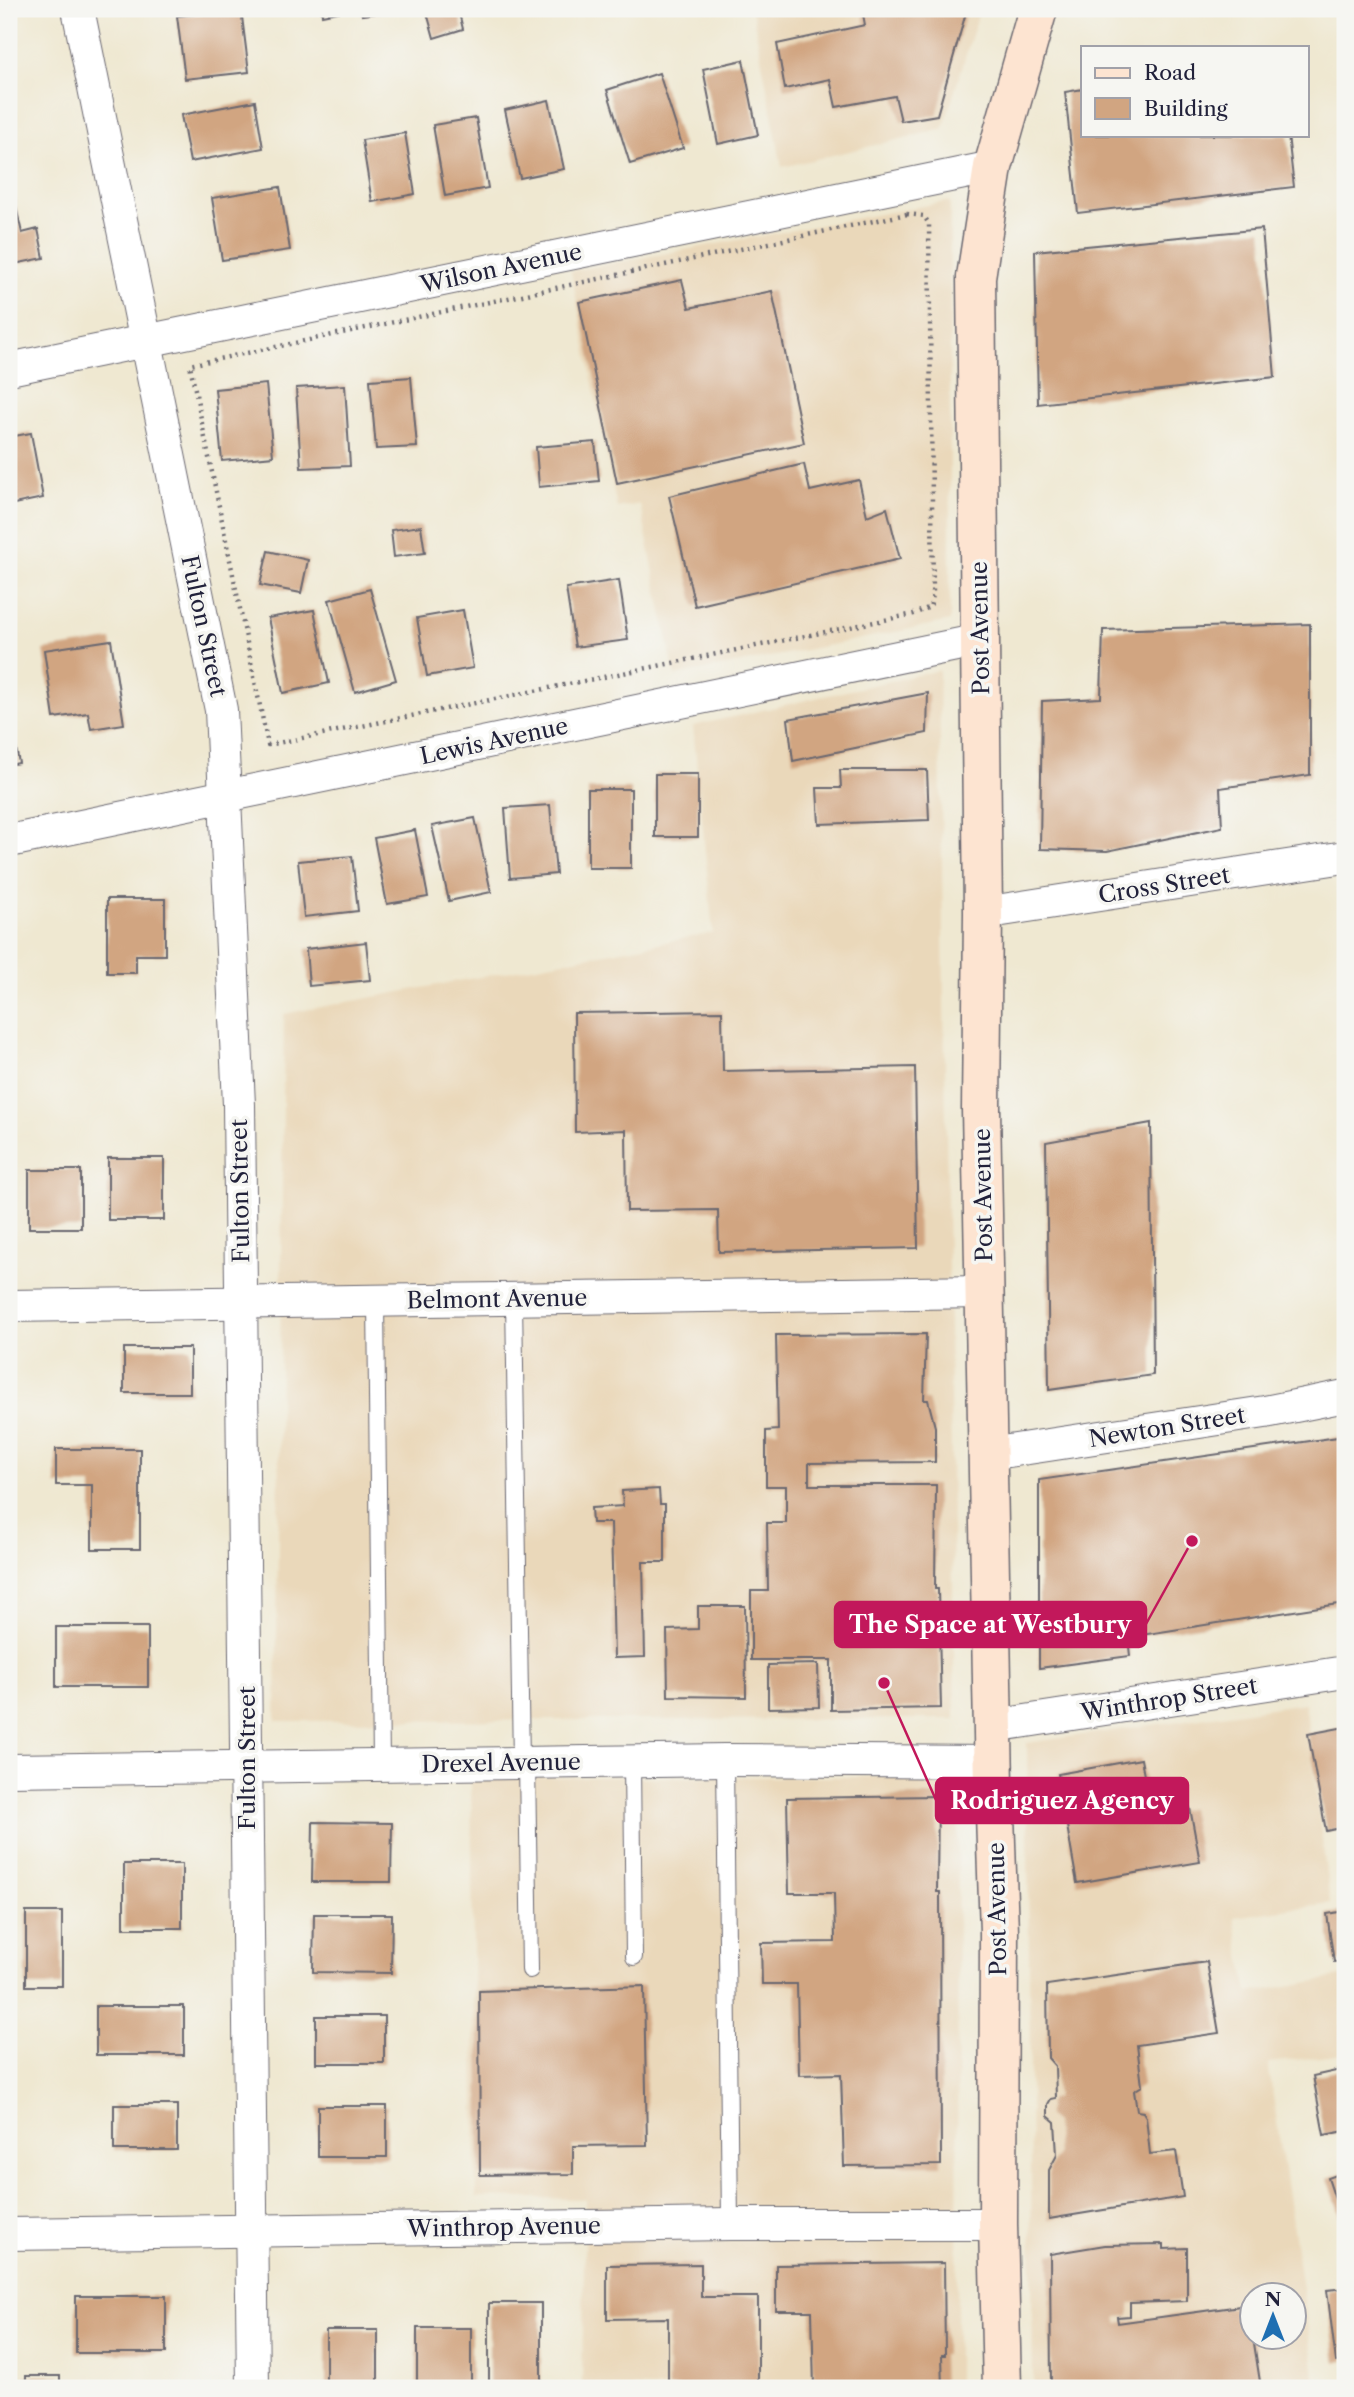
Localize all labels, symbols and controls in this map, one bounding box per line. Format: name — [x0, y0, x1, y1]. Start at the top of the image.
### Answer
legend — [1081, 46, 1308, 136]
text: Road — [1144, 60, 1196, 85]
text: Building — [1144, 96, 1229, 121]
street label: Wilson Avenue — [417, 237, 584, 299]
street label: Fulton Street — [175, 553, 233, 699]
street label: Post Avenue — [965, 561, 995, 695]
street label: Lewis Avenue — [417, 712, 571, 770]
street label: Cross Street — [1096, 861, 1232, 909]
street label: Fulton Street — [225, 1119, 255, 1263]
street label: Post Avenue — [968, 1128, 998, 1262]
street label: Belmont Avenue — [406, 1283, 588, 1315]
street label: Newton Street — [1087, 1401, 1247, 1453]
callout: The Space at Westbury — [835, 1602, 1146, 1647]
text: The Space at Westbury — [849, 1610, 1132, 1639]
street label: Winthrop Street — [1078, 1671, 1259, 1727]
street label: Fulton Street — [233, 1686, 261, 1830]
street label: Drexel Avenue — [421, 1748, 581, 1778]
callout: Rodriguez Agency — [936, 1778, 1188, 1823]
text: Rodriguez Agency — [950, 1786, 1175, 1815]
street label: Post Avenue — [982, 1842, 1012, 1976]
street label: Winthrop Avenue — [406, 2211, 601, 2243]
north arrow — [1238, 2282, 1308, 2352]
text: N — [1265, 2288, 1281, 2311]

